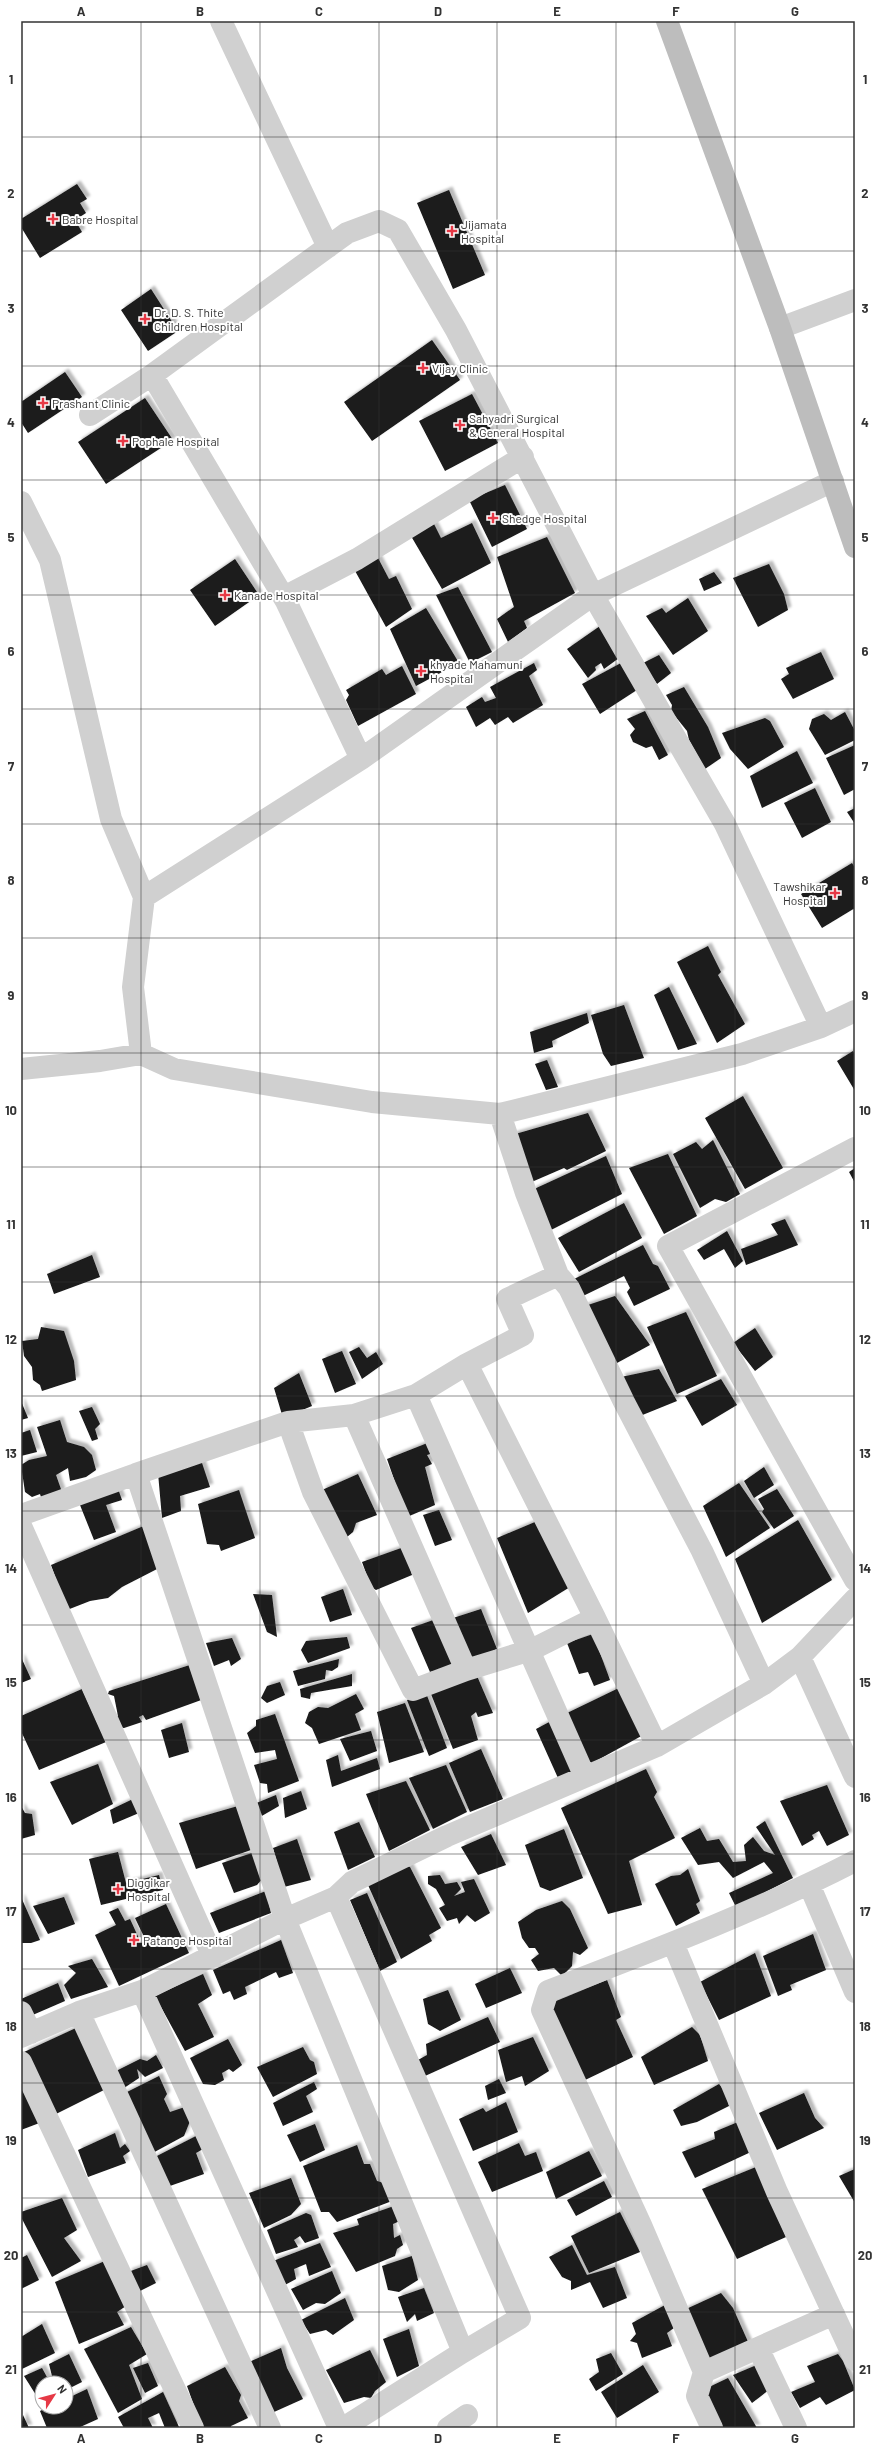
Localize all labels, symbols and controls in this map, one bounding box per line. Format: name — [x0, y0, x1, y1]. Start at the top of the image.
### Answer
text: A — [77, 3, 86, 19]
text: B — [196, 3, 204, 19]
text: C — [315, 3, 323, 19]
text: D — [434, 3, 442, 19]
text: E — [553, 3, 561, 19]
text: F — [672, 3, 680, 19]
text: G — [791, 3, 799, 19]
text: 1 — [9, 71, 13, 87]
text: 1 — [863, 71, 867, 87]
text: 2 — [7, 185, 15, 201]
text: 2 — [861, 185, 869, 201]
place label: Babre Hospital — [62, 212, 138, 226]
marker: Babre Hospital — [47, 213, 59, 225]
place label: Jijamata Hospital — [461, 217, 507, 245]
marker: Jijamata Hospital — [446, 225, 458, 237]
text: 3 — [7, 300, 15, 316]
text: 3 — [861, 300, 869, 316]
place label: Dr. D. S. Thite Children Hospital — [154, 305, 243, 333]
marker: Dr. D. S. Thite Children Hospital — [139, 313, 151, 325]
place label: Vijay Clinic — [432, 361, 488, 375]
marker: Vijay Clinic — [417, 362, 429, 374]
place label: Prashant Clinic — [52, 396, 130, 410]
marker: Prashant Clinic — [37, 397, 49, 409]
place label: Sahyadri Surgical & General Hospital — [469, 411, 565, 439]
text: 4 — [7, 414, 15, 430]
text: 4 — [861, 414, 869, 430]
marker: Sahyadri Surgical & General Hospital — [454, 419, 466, 431]
place label: Pophale Hospital — [132, 434, 219, 448]
marker: Pophale Hospital — [117, 435, 129, 447]
place label: Shedge Hospital — [502, 511, 587, 525]
marker: Shedge Hospital — [487, 512, 499, 524]
text: 5 — [7, 529, 15, 545]
text: 5 — [861, 529, 869, 545]
place label: Kanade Hospital — [234, 588, 319, 602]
marker: Kanade Hospital — [219, 589, 231, 601]
text: 6 — [8, 643, 15, 659]
text: 6 — [862, 643, 869, 659]
place label: khyade Mahamuni Hospital — [430, 657, 522, 685]
marker: khyade Mahamuni Hospital — [415, 665, 427, 677]
text: 7 — [8, 758, 15, 774]
text: 7 — [862, 758, 869, 774]
text: 8 — [7, 872, 15, 888]
text: 8 — [861, 872, 869, 888]
place label: Tawshikar Hospital — [773, 879, 827, 907]
marker: Tawshikar Hospital — [829, 887, 841, 899]
text: 9 — [8, 987, 15, 1003]
text: 9 — [862, 987, 869, 1003]
text: 10 — [5, 1102, 17, 1118]
text: 10 — [859, 1102, 871, 1118]
text: 11 — [6, 1216, 16, 1232]
text: 11 — [860, 1216, 870, 1232]
text: 12 — [5, 1331, 17, 1347]
text: 12 — [859, 1331, 871, 1347]
text: 13 — [5, 1445, 17, 1461]
text: 13 — [859, 1445, 871, 1461]
text: 14 — [5, 1560, 17, 1576]
text: 14 — [859, 1560, 871, 1576]
text: 15 — [5, 1674, 17, 1690]
text: 15 — [859, 1674, 871, 1690]
text: 16 — [5, 1789, 17, 1805]
text: 16 — [859, 1789, 871, 1805]
place label: Diggikar Hospital — [127, 1875, 170, 1903]
marker: Diggikar Hospital — [112, 1883, 124, 1895]
text: 17 — [5, 1903, 17, 1919]
text: 17 — [859, 1903, 871, 1919]
place label: Patange Hospital — [143, 1933, 231, 1947]
marker: Patange Hospital — [128, 1934, 140, 1946]
text: 18 — [5, 2018, 17, 2034]
text: 18 — [859, 2018, 871, 2034]
text: 19 — [5, 2132, 17, 2148]
text: 19 — [859, 2132, 871, 2148]
text: 20 — [4, 2247, 18, 2263]
text: 20 — [858, 2247, 872, 2263]
text: 21 — [5, 2361, 17, 2377]
text: 21 — [859, 2361, 871, 2377]
north arrow — [34, 2375, 74, 2415]
text: N — [55, 2382, 70, 2396]
text: A — [77, 2430, 86, 2446]
text: B — [196, 2430, 204, 2446]
text: C — [315, 2430, 323, 2446]
text: D — [434, 2430, 442, 2446]
text: E — [553, 2430, 561, 2446]
text: F — [672, 2430, 680, 2446]
text: G — [791, 2430, 799, 2446]

